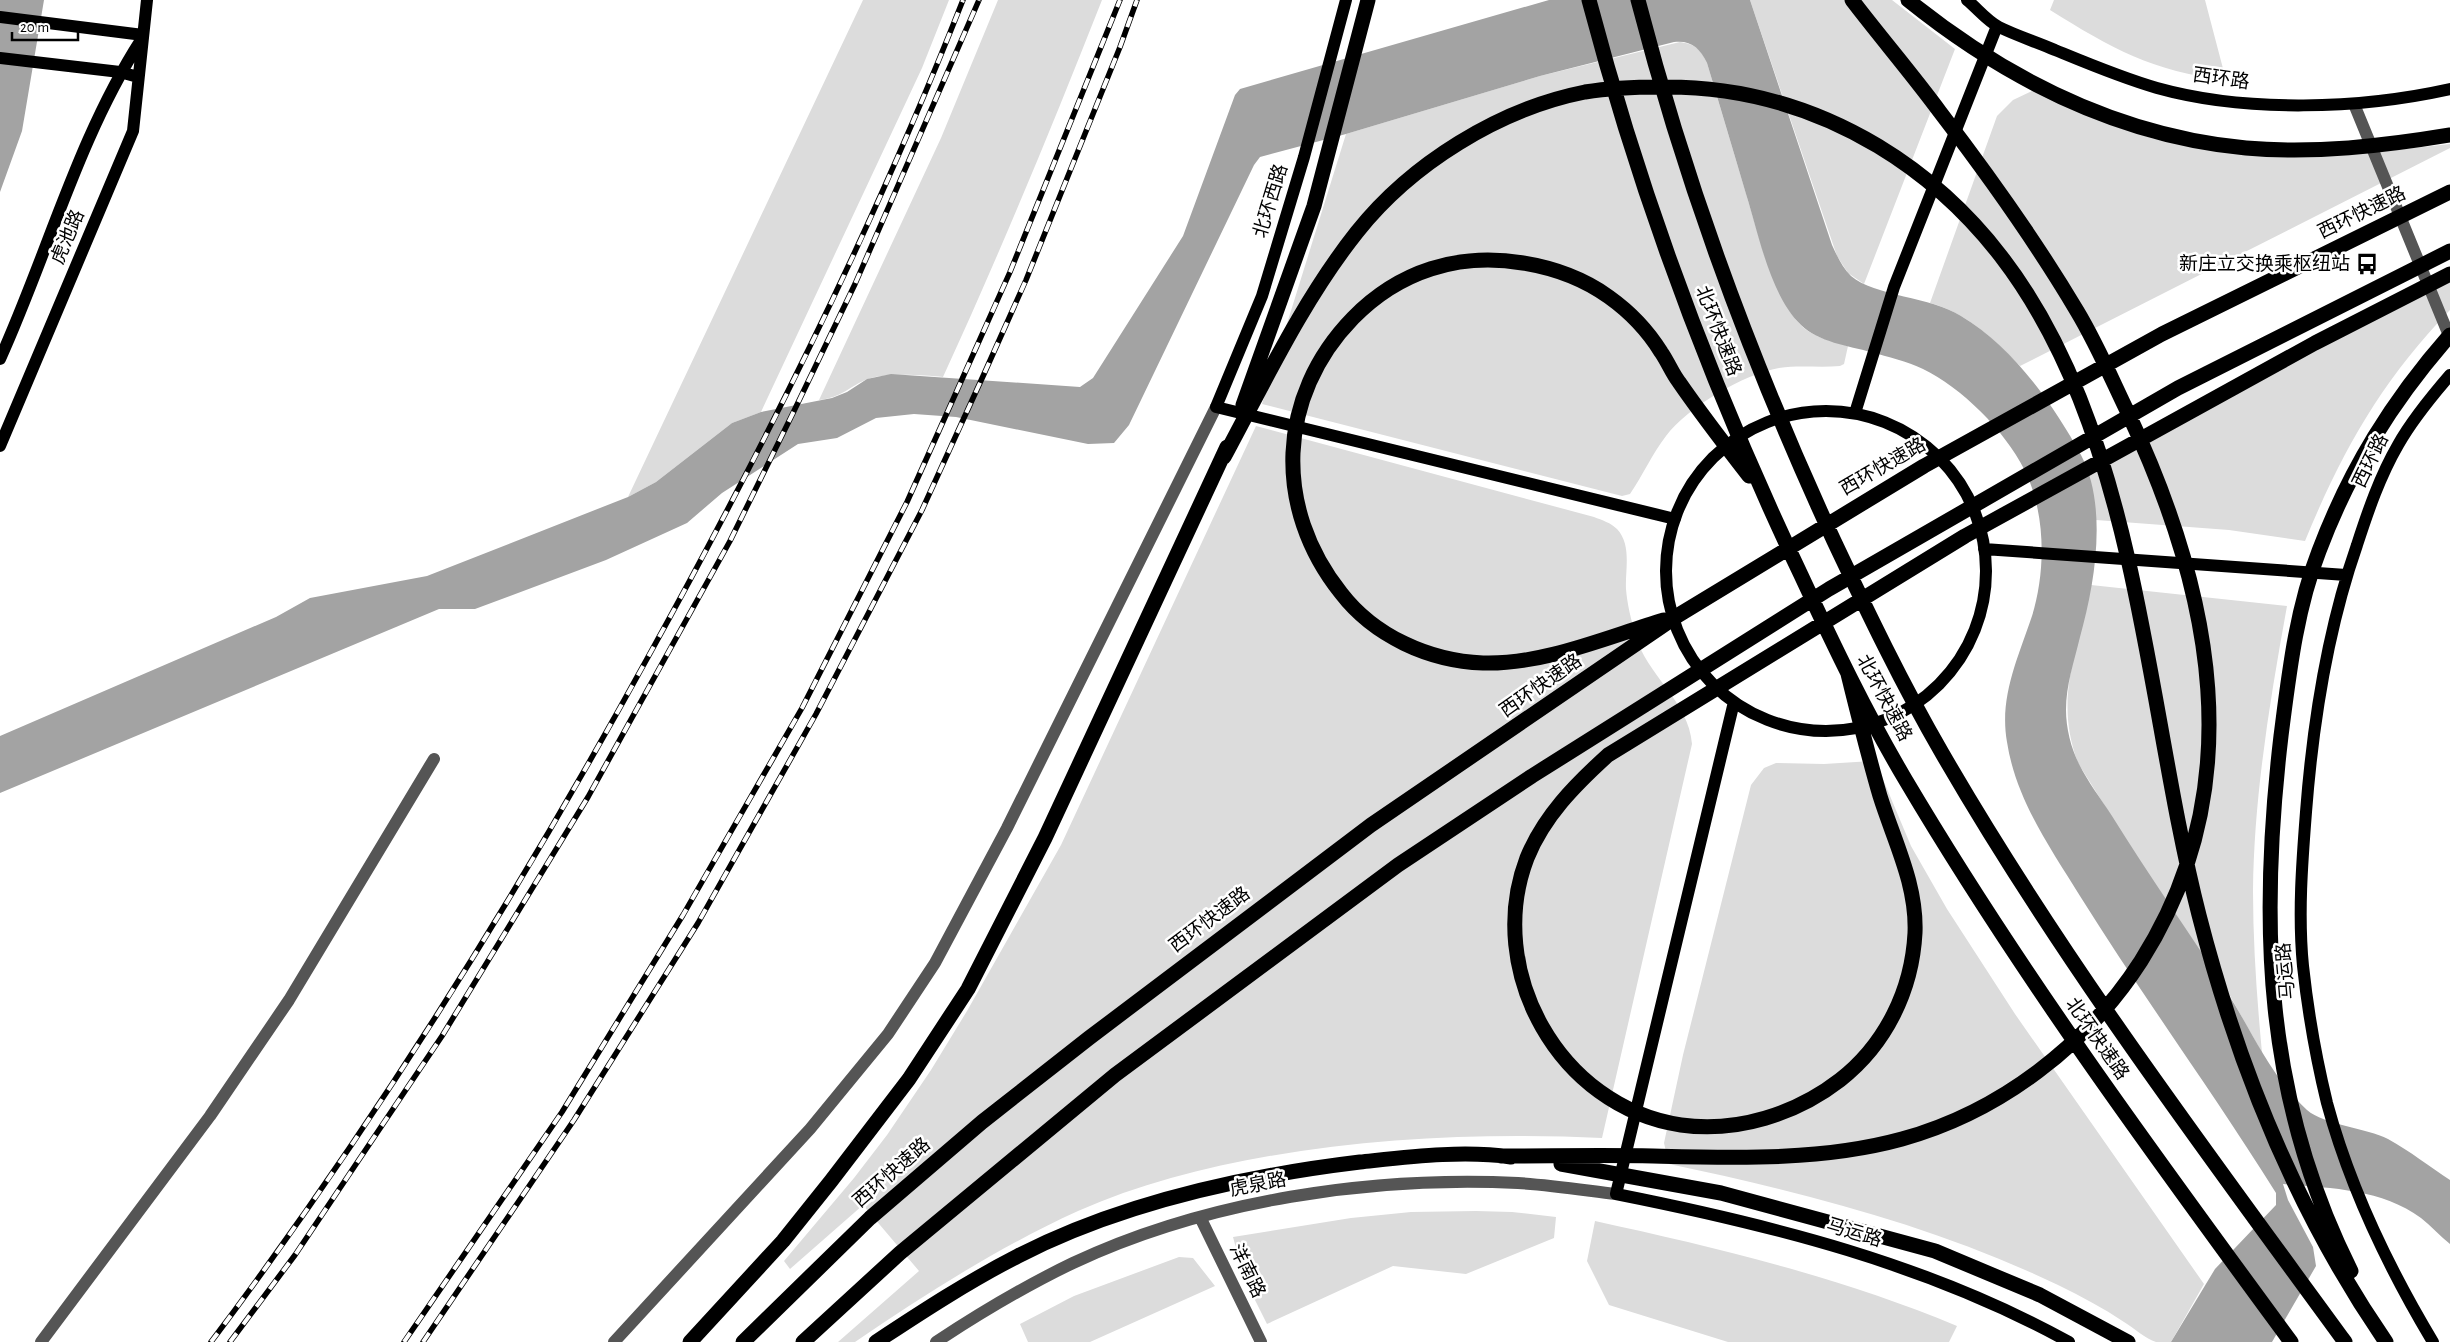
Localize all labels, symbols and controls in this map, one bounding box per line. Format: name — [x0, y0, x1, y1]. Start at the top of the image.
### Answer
scale bar — [12, 10, 79, 42]
text: 20 m — [20, 20, 49, 35]
street label: 西环路 — [2191, 65, 2251, 92]
street label: 北环西路 — [1250, 162, 1291, 240]
street label: 西环快速路 — [2315, 183, 2409, 242]
street label: 虎池路 — [47, 207, 88, 267]
bus stop icon: 新庄立交换乘枢纽站 — [2354, 251, 2380, 277]
place label: 新庄立交换乘枢纽站 — [2179, 253, 2350, 274]
street label: 北环快速路 — [1692, 283, 1745, 379]
street label: 西环路 — [2349, 431, 2392, 491]
street label: 西环快速路 — [1837, 434, 1929, 499]
street label: 西环快速路 — [1496, 650, 1585, 721]
street label: 北环快速路 — [1853, 651, 1916, 744]
street label: 西环快速路 — [1166, 883, 1254, 956]
street label: 马运路 — [2273, 942, 2298, 1000]
street label: 北环快速路 — [2062, 994, 2133, 1083]
street label: 西环快速路 — [849, 1134, 934, 1211]
street label: 虎泉路 — [1228, 1169, 1288, 1200]
street label: 马运路 — [1824, 1215, 1884, 1250]
street label: 洋南路 — [1226, 1240, 1270, 1301]

